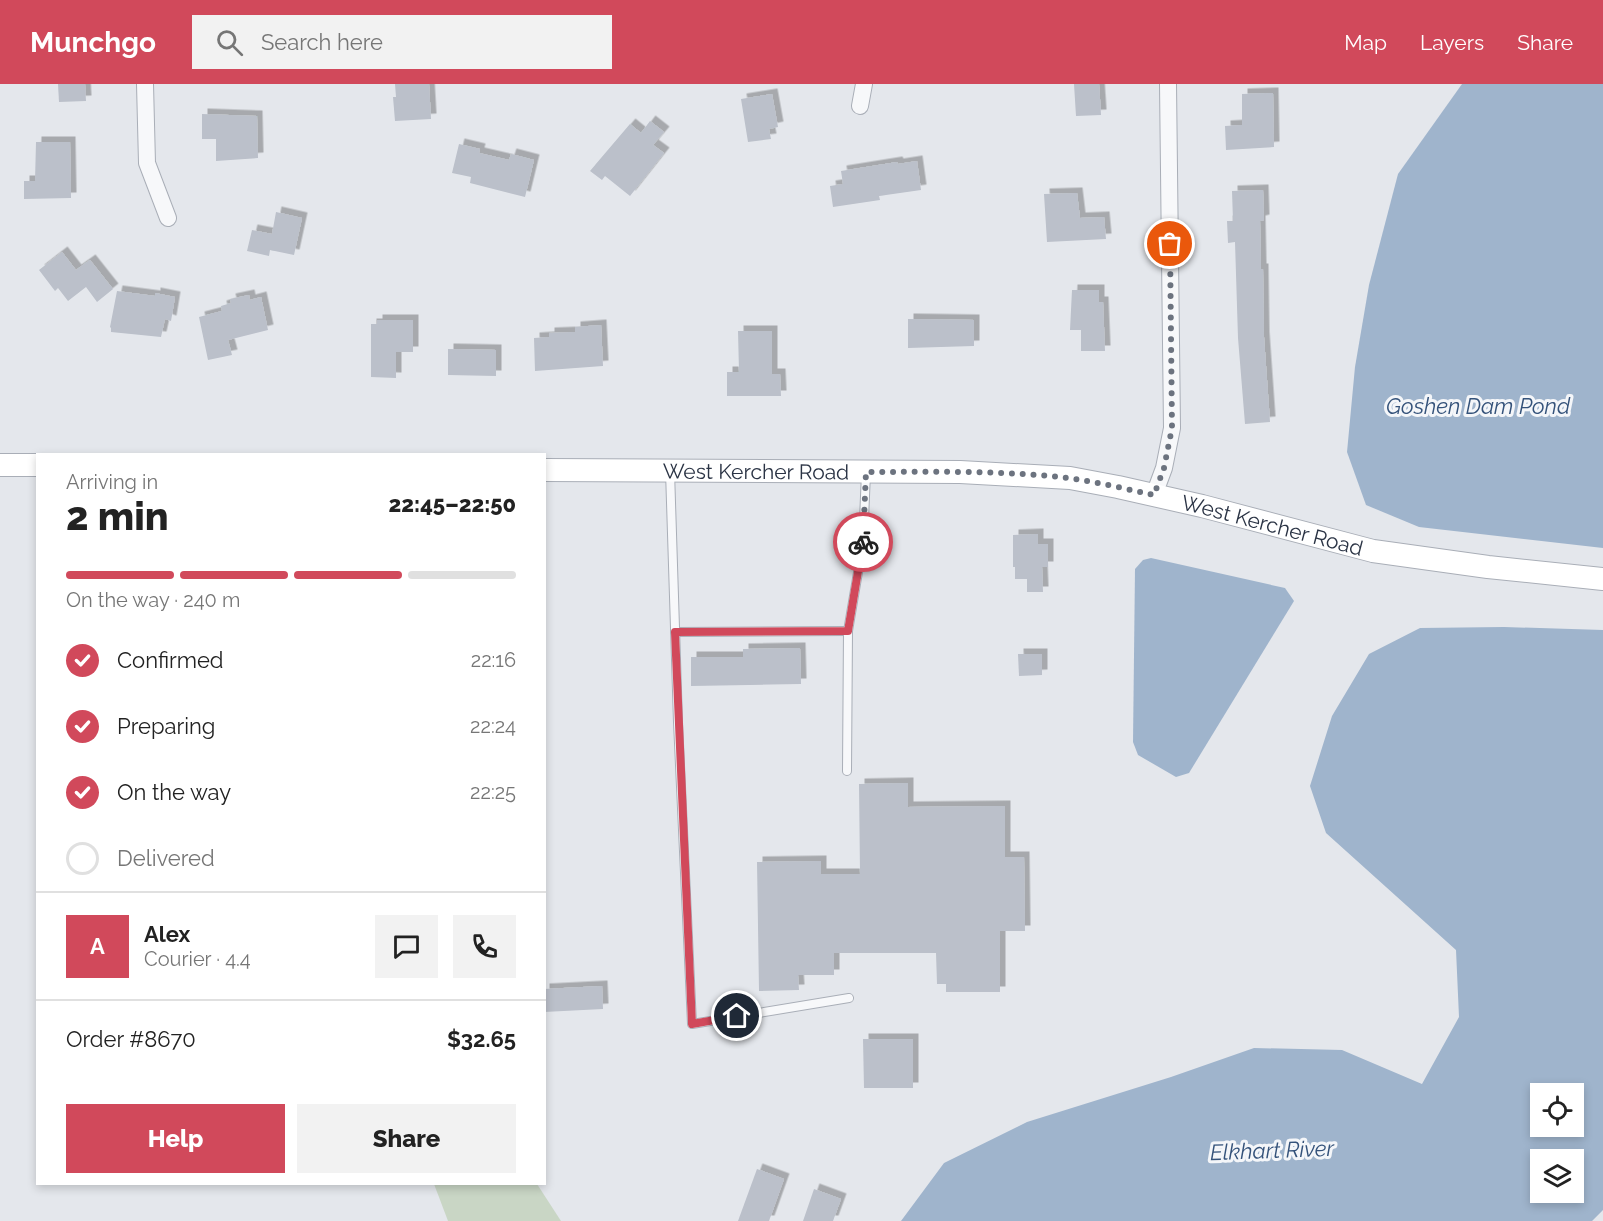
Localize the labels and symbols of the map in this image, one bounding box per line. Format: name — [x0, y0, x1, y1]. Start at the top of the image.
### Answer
pin — [1144, 218, 1195, 269]
water label: Goshen Dam Pond — [1386, 393, 1571, 419]
street label: West Kercher Road — [663, 458, 849, 484]
street label: West Kercher Road — [1179, 489, 1366, 560]
courier — [833, 512, 893, 572]
pin — [711, 990, 762, 1041]
water label: Elkhart River — [1209, 1135, 1336, 1165]

